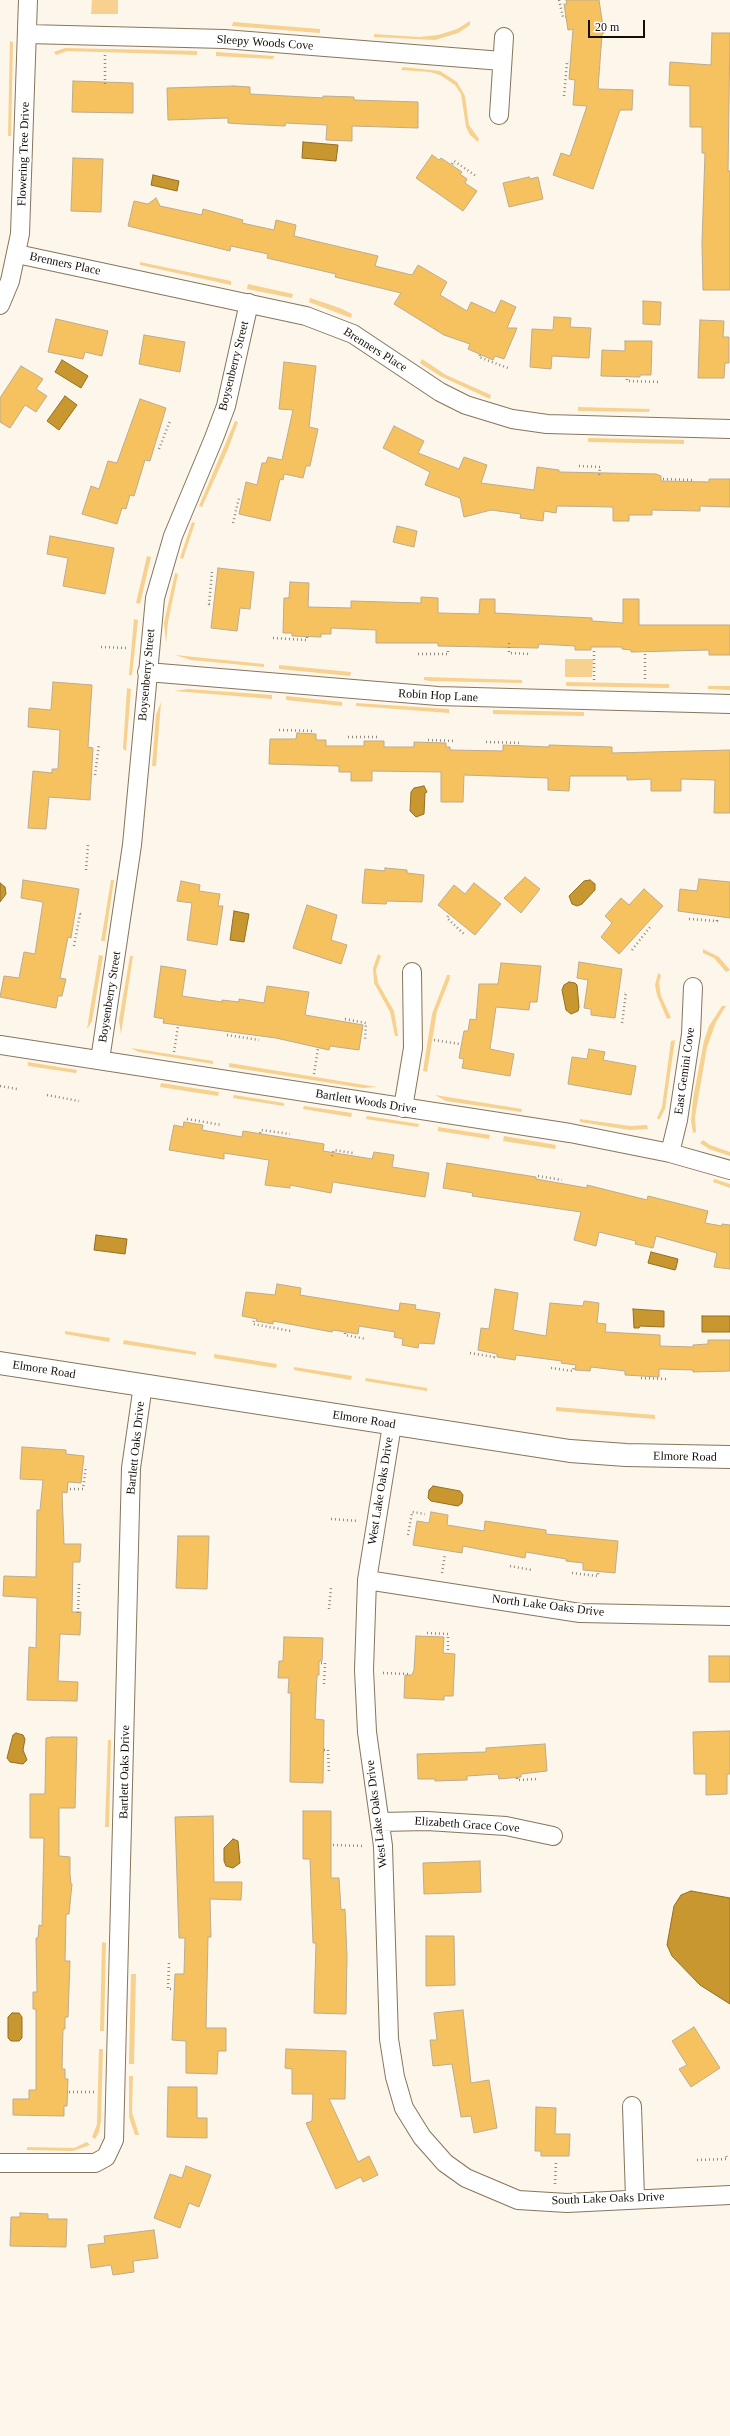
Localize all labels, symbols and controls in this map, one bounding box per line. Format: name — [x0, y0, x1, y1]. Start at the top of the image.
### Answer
scale bar — [590, 12, 647, 38]
text: 20 m — [595, 20, 619, 34]
street label: Sleepy Woods Cove — [216, 32, 314, 54]
street label: Flowering Tree Drive — [15, 102, 33, 206]
street label: Brenners Place — [28, 249, 102, 279]
street label: Boysenberry Street — [216, 319, 252, 413]
street label: Brenners Place — [341, 325, 409, 375]
street label: Boysenberry Street — [136, 628, 158, 722]
street label: Robin Hop Lane — [398, 687, 478, 705]
street label: Boysenberry Street — [96, 950, 124, 1044]
street label: East Gemini Cove — [672, 1026, 698, 1116]
street label: Bartlett Woods Drive — [314, 1087, 418, 1117]
street label: Elmore Road — [11, 1358, 77, 1382]
street label: Bartlett Oaks Drive — [124, 1401, 148, 1495]
street label: Elmore Road — [331, 1408, 397, 1432]
street label: West Lake Oaks Drive — [365, 1436, 397, 1546]
street label: Elmore Road — [653, 1449, 717, 1465]
street label: North Lake Oaks Drive — [491, 1592, 605, 1620]
street label: Bartlett Oaks Drive — [117, 1725, 133, 1819]
street label: West Lake Oaks Drive — [363, 1759, 391, 1869]
street label: Elizabeth Grace Cove — [414, 1814, 520, 1836]
street label: South Lake Oaks Drive — [551, 2190, 665, 2208]

